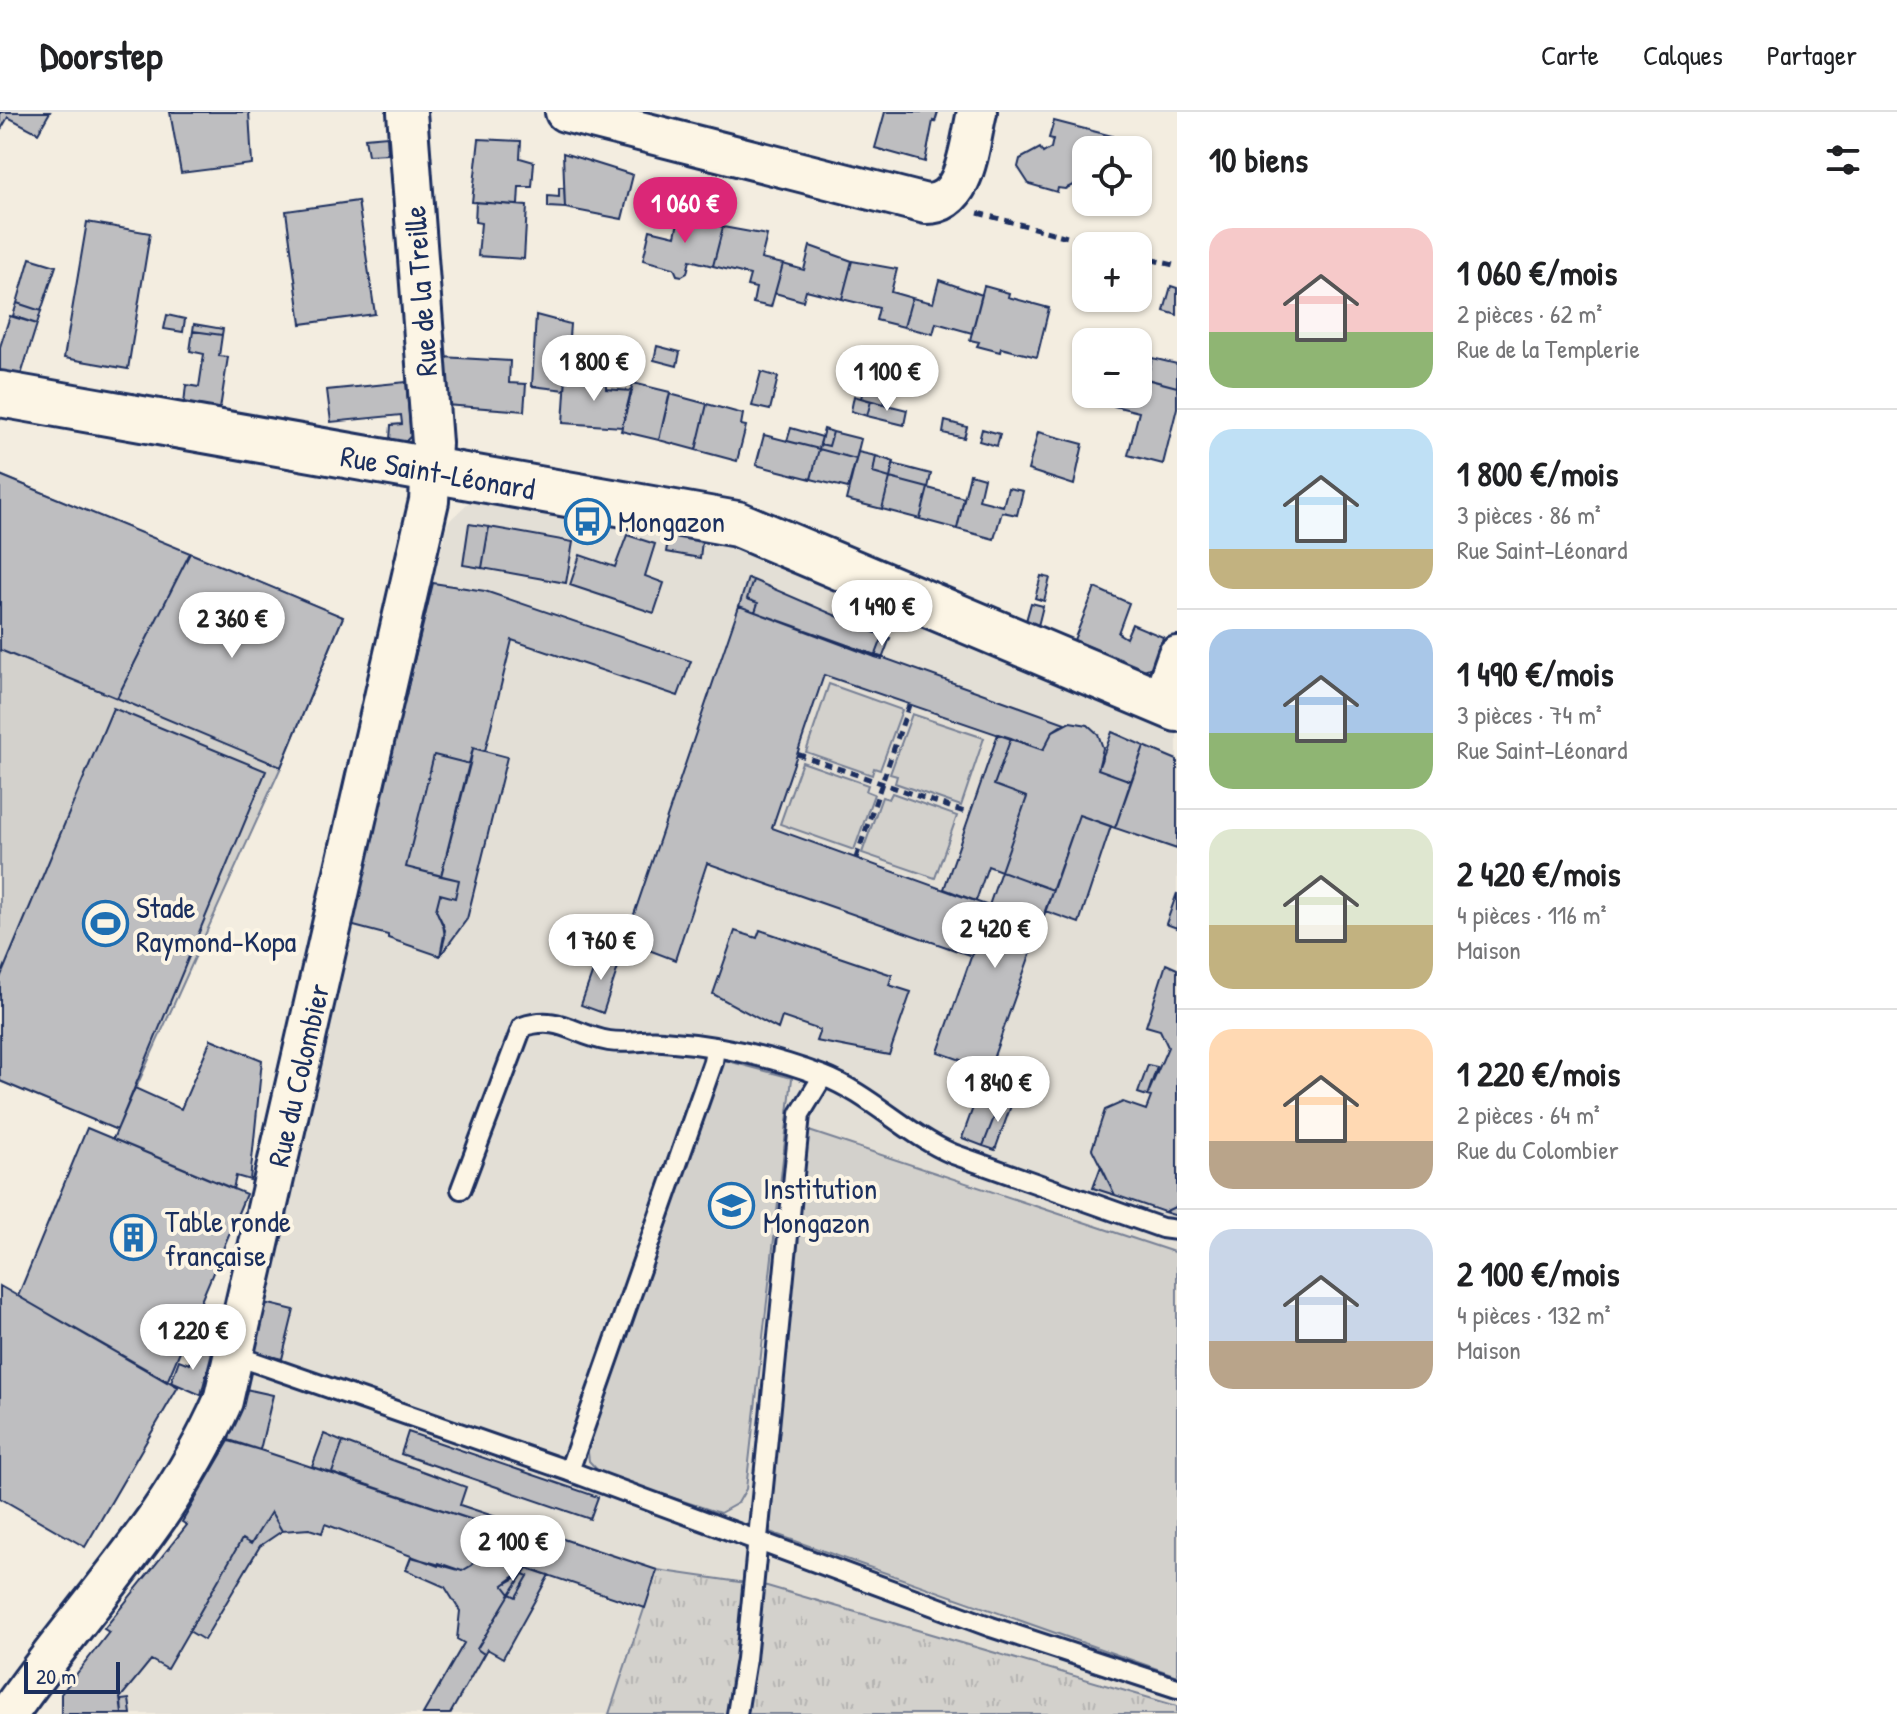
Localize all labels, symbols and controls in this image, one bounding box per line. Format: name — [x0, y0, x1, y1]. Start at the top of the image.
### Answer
text: Doorstep — [40, 29, 162, 81]
text: Carte — [1541, 36, 1599, 74]
text: Calques — [1643, 36, 1723, 74]
text: Partager — [1767, 36, 1857, 74]
map controls — [1072, 136, 1152, 408]
button: locate — [1072, 136, 1152, 216]
text: 10 biens — [1209, 137, 1308, 183]
icon: filters — [1821, 138, 1865, 182]
pin: 1 060 € — [611, 177, 759, 245]
text: 1 060 € — [651, 185, 719, 220]
street label: Rue de la Treille — [394, 204, 446, 378]
button: + — [1072, 232, 1152, 312]
text: 1 060 €/mois — [1457, 250, 1617, 296]
icon: home — [1273, 260, 1369, 356]
text: 2 pièces · 62 m² — [1457, 296, 1602, 331]
button: − — [1072, 328, 1152, 408]
text: Rue de la Templerie — [1457, 331, 1640, 366]
pin: 1 800 € — [520, 335, 668, 403]
text: 1 800 € — [560, 343, 628, 378]
pin: 1 100 € — [813, 345, 961, 413]
text: 1 100 € — [854, 353, 920, 388]
street label: Rue Saint-Léonard — [338, 435, 539, 509]
text: 1 800 €/mois — [1457, 451, 1618, 497]
icon: home — [1273, 461, 1369, 557]
bus stop icon: Mongazon — [563, 497, 611, 545]
text: 3 pièces · 86 m² — [1457, 497, 1601, 532]
place label: Mongazon — [618, 501, 725, 541]
text: Rue Saint-Léonard — [1457, 532, 1627, 567]
pin: 1 490 € — [808, 580, 956, 648]
text: 1 490 € — [850, 588, 914, 623]
pin: 2 360 € — [158, 592, 306, 660]
text: 2 360 € — [197, 600, 267, 635]
text: 1 490 €/mois — [1457, 651, 1614, 697]
icon: home — [1273, 661, 1369, 757]
text: 3 pièces · 74 m² — [1457, 697, 1602, 732]
text: Rue Saint-Léonard — [1457, 732, 1627, 767]
text: 2 420 €/mois — [1457, 851, 1621, 897]
icon: home — [1273, 861, 1369, 957]
place label: Stade Raymond-Kopa — [136, 887, 297, 961]
text: 4 pièces · 116 m² — [1457, 897, 1607, 932]
sports icon: Stade Raymond-Kopa — [81, 900, 129, 948]
pin: 2 420 € — [921, 902, 1069, 970]
text: 2 420 € — [960, 910, 1030, 945]
pin: 1 760 € — [527, 914, 675, 982]
text: 1 760 € — [567, 922, 635, 957]
text: Maison — [1457, 932, 1521, 967]
street label: Rue du Colombier — [258, 979, 339, 1170]
text: 1 220 €/mois — [1457, 1051, 1620, 1097]
pin: 1 840 € — [924, 1056, 1072, 1124]
icon: home — [1273, 1061, 1369, 1157]
text: 1 840 € — [965, 1064, 1031, 1099]
text: 2 pièces · 64 m² — [1457, 1097, 1600, 1132]
text: Rue du Colombier — [1457, 1132, 1619, 1167]
place label: Institution Mongazon — [763, 1168, 877, 1242]
school or university icon: Institution Mongazon — [708, 1181, 756, 1229]
place label: Table ronde française — [165, 1201, 291, 1275]
building icon: Table ronde française — [110, 1214, 158, 1262]
text: 2 100 €/mois — [1457, 1251, 1620, 1297]
icon: home — [1273, 1261, 1369, 1357]
text: 4 pièces · 132 m² — [1457, 1297, 1611, 1332]
pin: 1 220 € — [119, 1304, 267, 1372]
text: 1 220 € — [158, 1312, 228, 1347]
text: Maison — [1457, 1332, 1521, 1367]
pin: 2 100 € — [439, 1515, 587, 1583]
text: 2 100 € — [478, 1523, 548, 1558]
scale bar — [24, 1658, 120, 1694]
text: 20 m — [36, 1661, 76, 1691]

